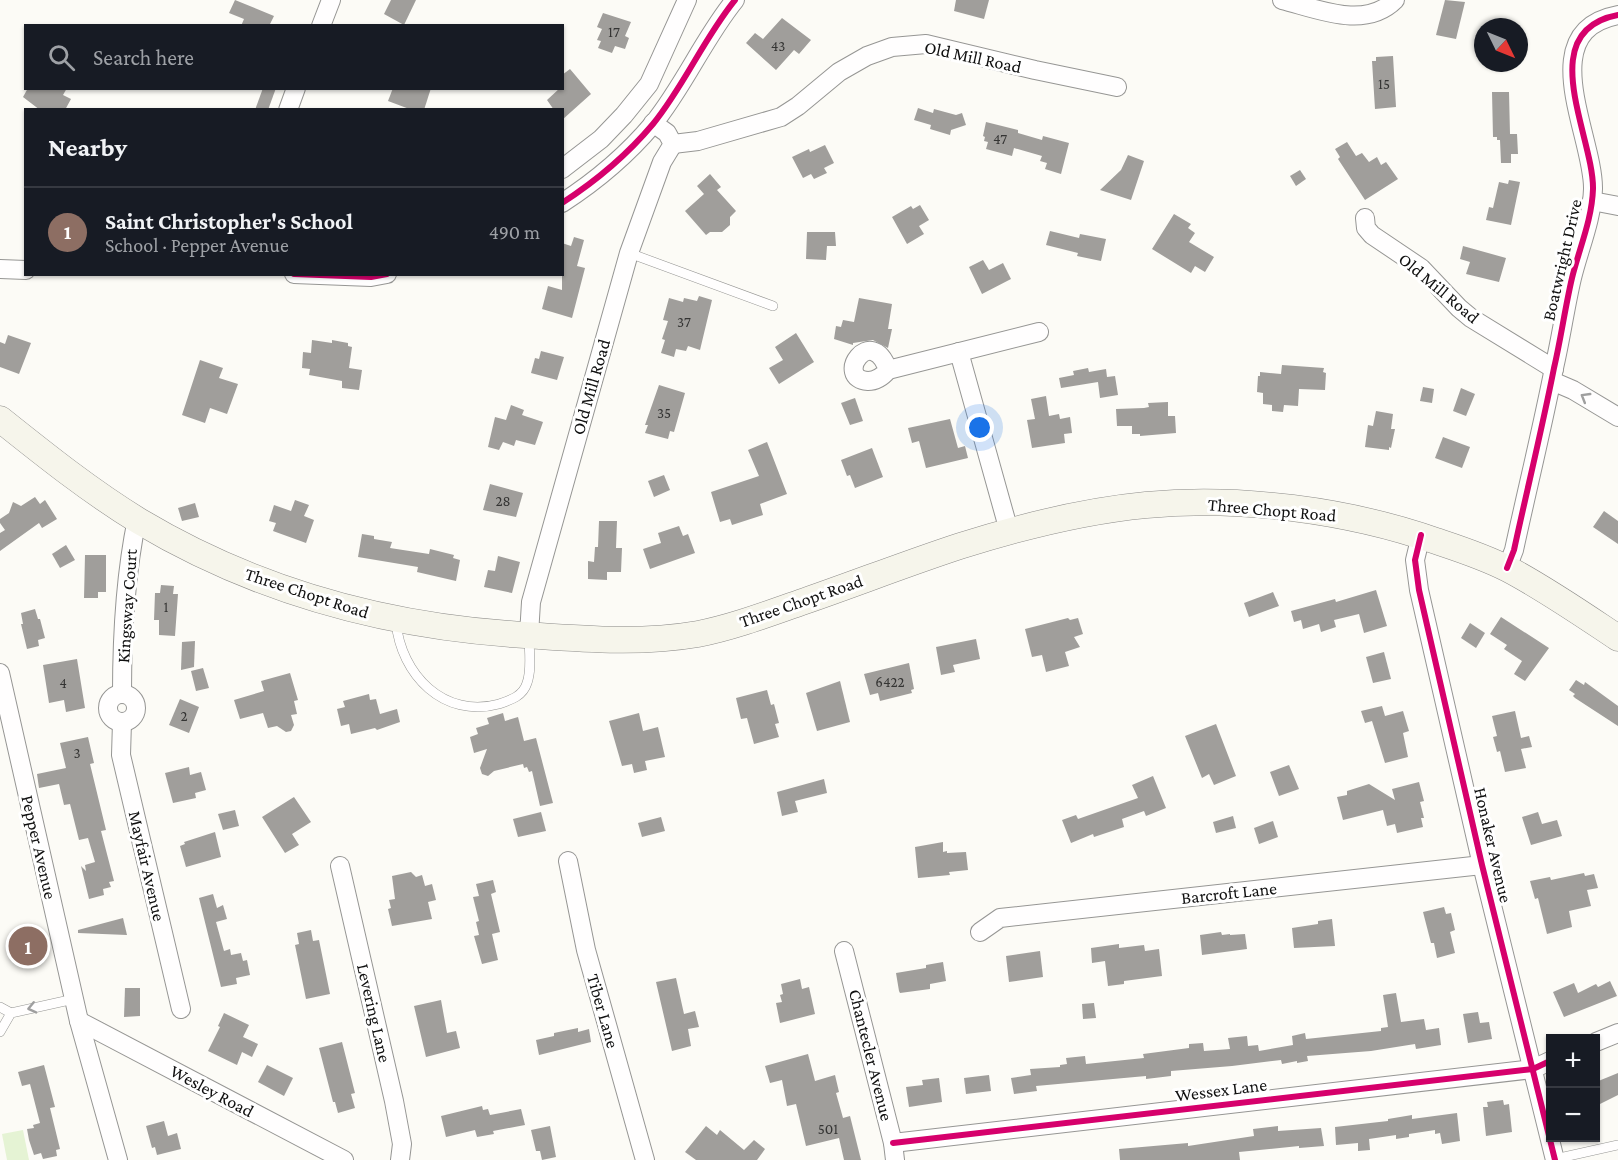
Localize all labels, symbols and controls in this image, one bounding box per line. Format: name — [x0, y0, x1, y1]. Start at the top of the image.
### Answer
north arrow — [1474, 18, 1528, 72]
search box — [24, 24, 564, 90]
house number: 17 — [608, 24, 620, 40]
street label: Old Mill Road — [923, 37, 1024, 77]
house number: 43 — [771, 38, 785, 54]
icon: search — [45, 41, 78, 74]
text: Search here — [93, 45, 194, 70]
house number: 15 — [1378, 76, 1390, 92]
house number: 47 — [993, 131, 1007, 147]
text: Nearby — [48, 133, 127, 162]
street label: Boatwright Drive — [1538, 197, 1586, 323]
text: Saint Christopher's School — [105, 209, 353, 234]
text: 1 — [64, 221, 71, 243]
text: 490 m — [489, 221, 540, 243]
text: School · Pepper Avenue — [105, 234, 289, 256]
street label: Old Mill Road — [1395, 249, 1484, 328]
house number: 37 — [677, 314, 691, 330]
street label: Old Mill Road — [568, 336, 614, 437]
one-way arrow — [1581, 393, 1591, 405]
house number: 35 — [657, 405, 671, 421]
your location — [965, 413, 994, 442]
house number: 28 — [495, 493, 511, 509]
street label: Three Chopt Road — [1207, 494, 1338, 526]
street label: Kingsway Court — [113, 547, 141, 664]
street label: Three Chopt Road — [242, 564, 372, 623]
street label: Three Chopt Road — [737, 570, 866, 631]
house number: 1 — [164, 599, 169, 615]
house number: 6422 — [875, 674, 905, 690]
house number: 4 — [59, 675, 67, 691]
house number: 2 — [180, 708, 188, 724]
house number: 3 — [73, 745, 81, 761]
street label: Honaker Avenue — [1470, 785, 1516, 905]
street label: Pepper Avenue — [17, 793, 61, 901]
street label: Mayfair Avenue — [125, 809, 169, 923]
street label: Barcroft Lane — [1180, 878, 1278, 908]
pin: 1 — [9, 924, 48, 968]
street label: Levering Lane — [353, 962, 395, 1064]
street label: Tiber Lane — [583, 972, 623, 1051]
street label: Chantecler Avenue — [845, 987, 897, 1123]
one-way arrow — [27, 1001, 37, 1014]
map controls — [1546, 1034, 1600, 1142]
button: + — [1546, 1034, 1600, 1088]
street label: Wesley Road — [167, 1061, 258, 1122]
street label: Wessex Lane — [1174, 1074, 1268, 1106]
button: − — [1546, 1088, 1600, 1142]
house number: 501 — [818, 1121, 838, 1137]

